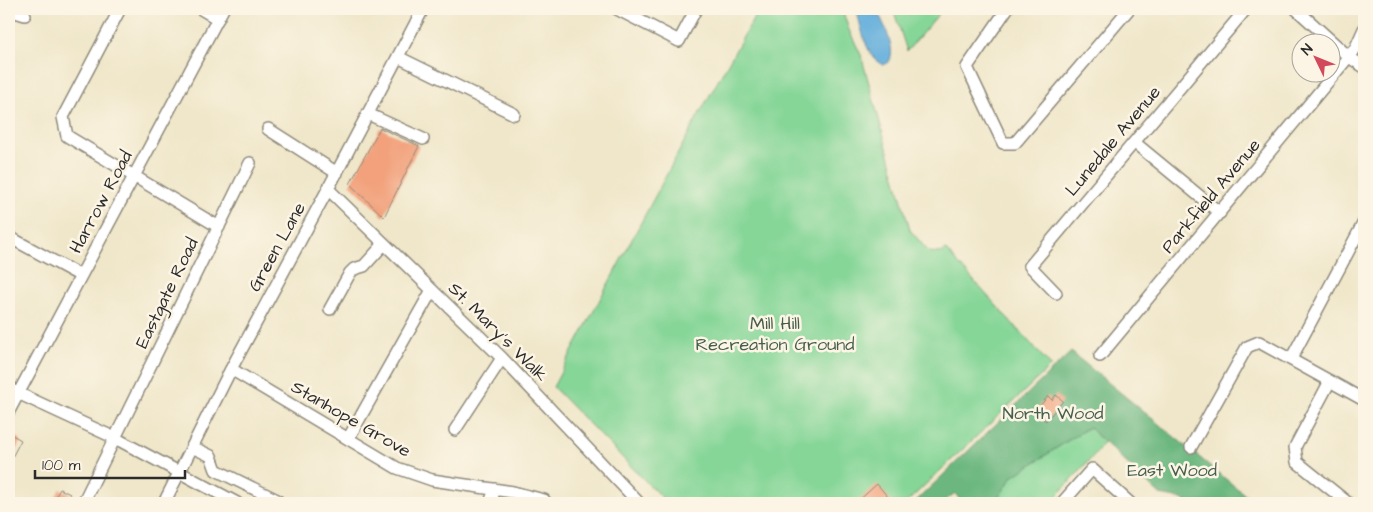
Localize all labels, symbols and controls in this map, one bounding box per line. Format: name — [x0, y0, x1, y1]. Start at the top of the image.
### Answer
north arrow — [1290, 32, 1340, 82]
text: N — [1297, 40, 1318, 60]
street label: Lunedale Avenue — [1059, 80, 1167, 202]
street label: Parkfield Avenue — [1156, 133, 1267, 259]
street label: Harrow Road — [63, 146, 139, 258]
street label: Green Lane — [242, 198, 312, 296]
street label: Eastgate Road — [129, 234, 205, 353]
street label: St. Mary's Walk — [442, 277, 553, 388]
park label: Mill Hill Recreation Ground — [695, 311, 855, 357]
street label: Stanhope Grove — [286, 375, 416, 464]
park label: North Wood — [1002, 401, 1104, 426]
scale bar — [35, 447, 185, 479]
text: 100 m — [42, 455, 81, 476]
park label: East Wood — [1127, 458, 1217, 483]

